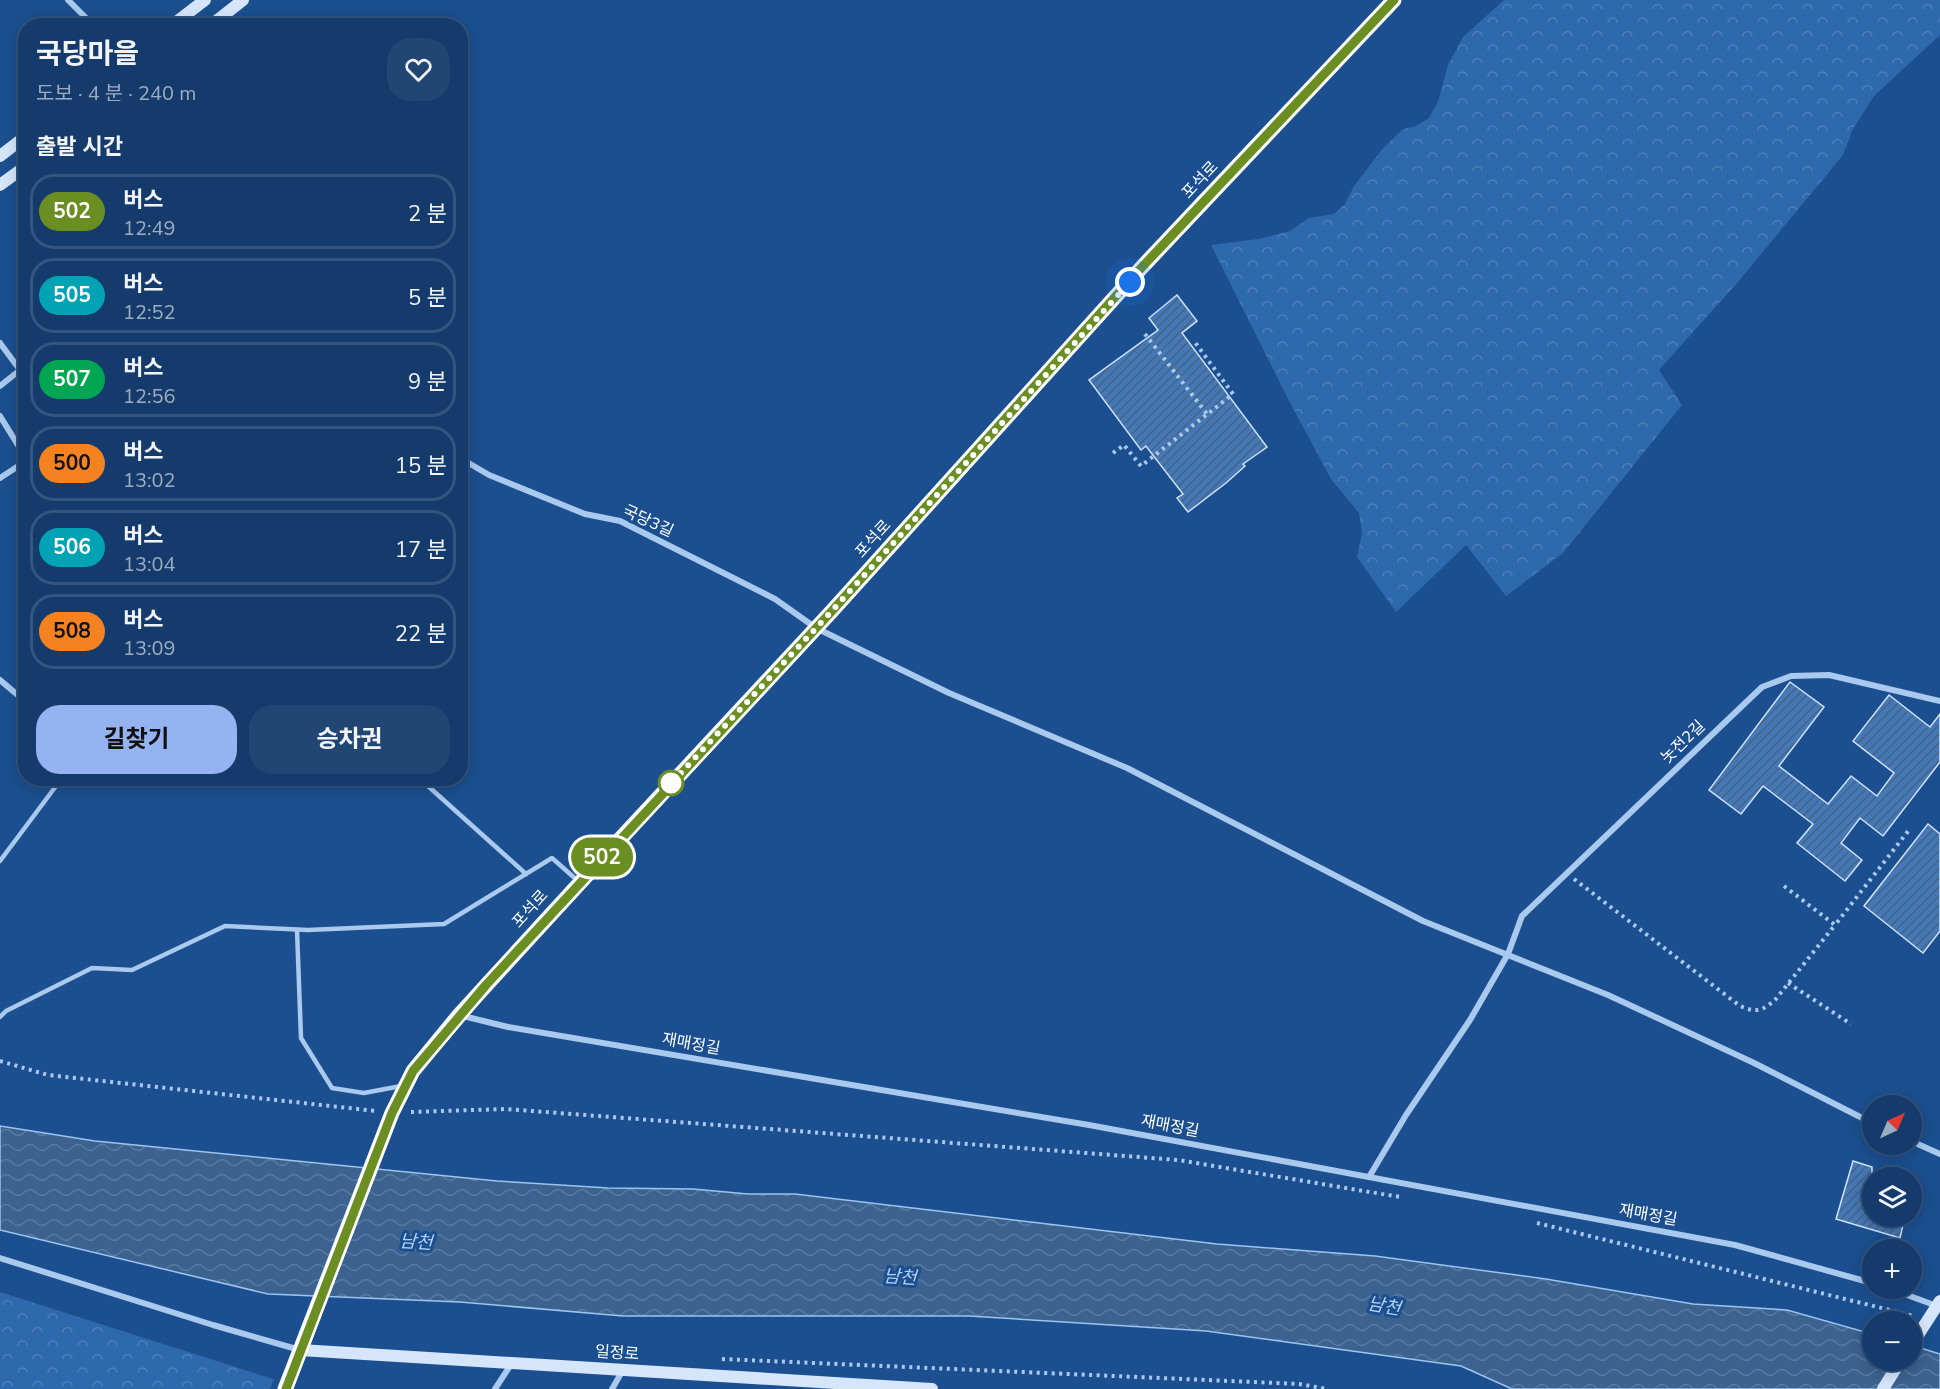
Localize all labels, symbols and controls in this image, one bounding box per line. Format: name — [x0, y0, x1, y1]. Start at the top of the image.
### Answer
text: 국당마을 — [36, 35, 139, 73]
button: heart — [387, 38, 450, 101]
text: 도보 · 4 분 · 240 m — [36, 80, 196, 107]
text: 출발 시간 — [36, 132, 123, 162]
street label: 포석로 — [1177, 156, 1223, 204]
text: 버스 — [123, 185, 163, 215]
text: 502 — [53, 197, 91, 225]
text: 2 분 — [408, 199, 447, 229]
text: 12:49 — [123, 215, 176, 242]
your location — [1115, 267, 1145, 297]
text: 버스 — [123, 269, 163, 299]
text: 505 — [53, 281, 91, 309]
text: 5 분 — [408, 283, 447, 313]
text: 12:52 — [123, 299, 176, 326]
text: 버스 — [123, 353, 163, 383]
text: 507 — [53, 365, 91, 393]
text: 9 분 — [408, 367, 447, 397]
text: 12:56 — [123, 383, 176, 410]
text: 버스 — [123, 437, 163, 467]
text: 500 — [53, 449, 91, 477]
text: 15 분 — [395, 451, 447, 481]
text: 13:02 — [123, 467, 176, 494]
street label: 국당3길 — [619, 500, 677, 542]
street label: 포석로 — [850, 515, 896, 563]
text: 버스 — [123, 521, 163, 551]
text: 506 — [53, 533, 91, 561]
text: 17 분 — [395, 535, 447, 565]
text: 13:04 — [123, 551, 176, 578]
text: 버스 — [123, 605, 163, 635]
text: 508 — [53, 617, 91, 645]
text: 22 분 — [395, 619, 447, 649]
text: 13:09 — [123, 635, 176, 662]
button: 길찾기 — [36, 705, 237, 774]
button: 승차권 — [249, 705, 450, 774]
street label: 놋전2길 — [1656, 715, 1710, 769]
unlabelled marker — [658, 770, 684, 796]
line badge: 502 — [568, 838, 636, 876]
text: 502 — [583, 843, 621, 871]
street label: 포석로 — [507, 885, 553, 933]
street label: 재매정길 — [660, 1028, 722, 1060]
north arrow — [1862, 1095, 1922, 1155]
map controls — [1862, 1095, 1922, 1371]
street label: 재매정길 — [1139, 1110, 1201, 1142]
button: layers — [1862, 1167, 1922, 1227]
street label: 재매정길 — [1617, 1199, 1679, 1231]
water label: 남천 — [399, 1229, 436, 1255]
button: + — [1862, 1239, 1922, 1299]
water label: 남천 — [883, 1264, 920, 1290]
water label: 남천 — [1366, 1291, 1405, 1321]
button: − — [1862, 1311, 1922, 1371]
street label: 일정로 — [594, 1340, 640, 1366]

